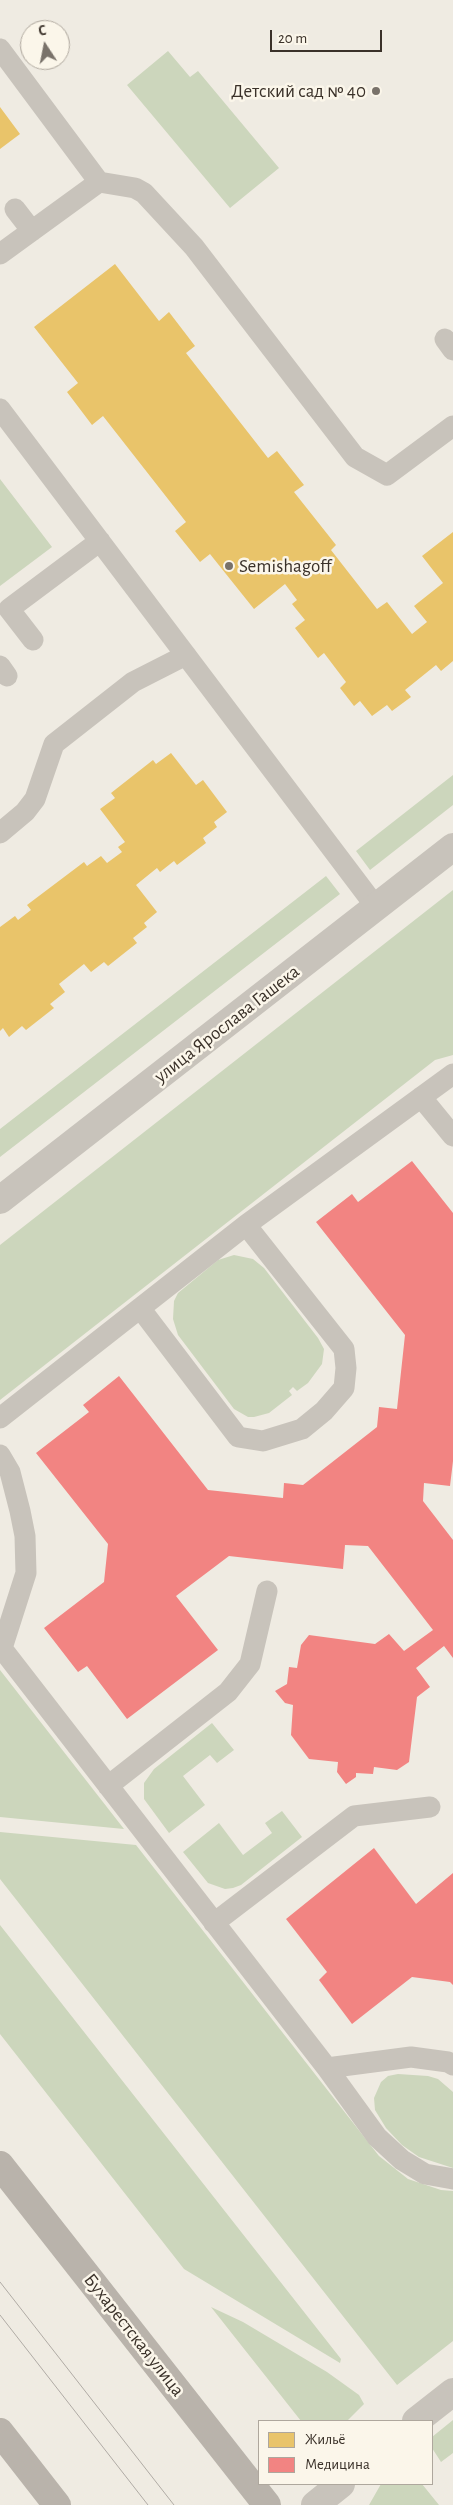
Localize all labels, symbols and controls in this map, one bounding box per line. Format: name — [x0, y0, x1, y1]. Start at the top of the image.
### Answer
north arrow — [20, 20, 70, 70]
scale bar — [273, 20, 386, 52]
text: С — [37, 24, 47, 39]
text: 20 m — [278, 31, 307, 46]
place label: Детский сад № 40 — [231, 80, 366, 102]
marker: Детский сад № 40 — [370, 85, 382, 97]
place label: Semishagoff — [239, 555, 332, 577]
marker: Semishagoff — [223, 560, 235, 572]
street label: улица Ярослава Гашека — [150, 960, 304, 1088]
street label: Бухарестская улица — [79, 2269, 189, 2401]
legend — [258, 2420, 433, 2485]
text: Жильё — [305, 2432, 345, 2447]
text: Медицина — [305, 2457, 370, 2472]

